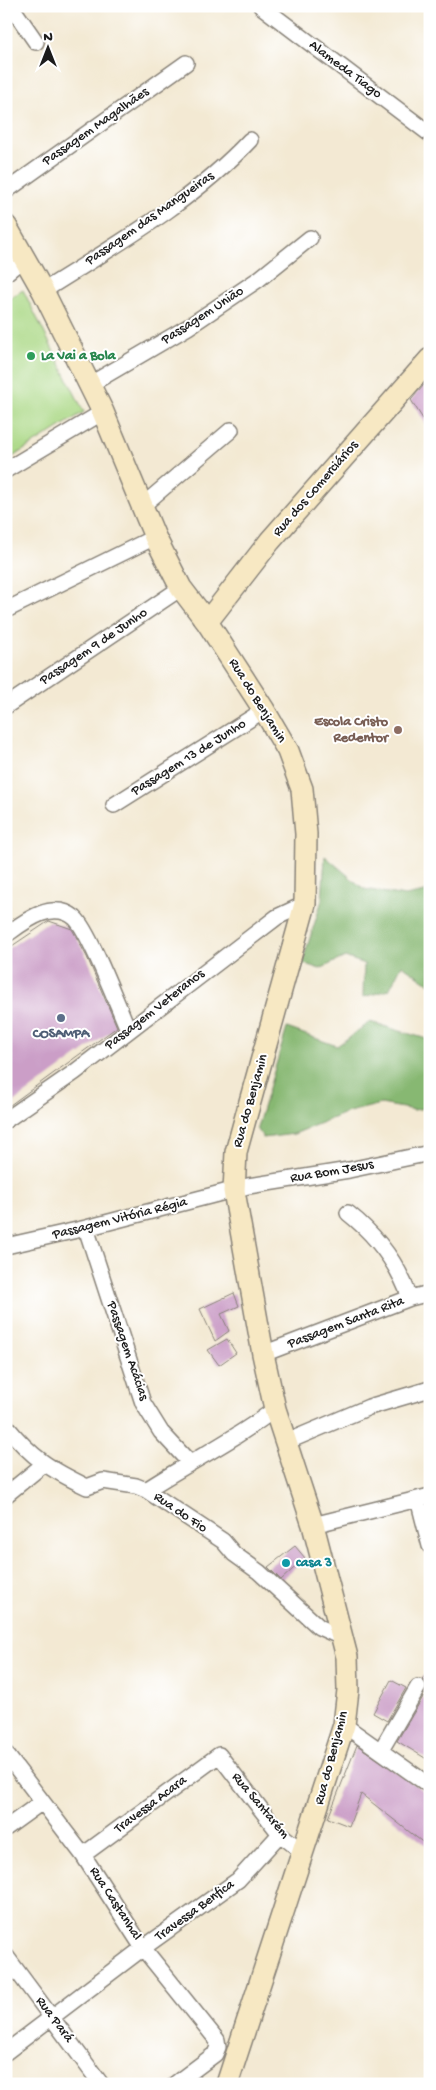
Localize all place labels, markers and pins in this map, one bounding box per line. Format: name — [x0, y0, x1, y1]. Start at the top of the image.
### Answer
place label: La Vai a Bola — [41, 348, 117, 365]
marker: La Vai a Bola — [25, 350, 37, 362]
place label: Escola Cristo Redentor — [314, 714, 390, 747]
marker: Escola Cristo Redentor — [392, 724, 404, 736]
marker: COSAMPA — [55, 1012, 67, 1024]
place label: COSAMPA — [32, 1026, 91, 1043]
place label: casa 3 — [296, 1555, 332, 1572]
marker: casa 3 — [280, 1557, 292, 1569]

